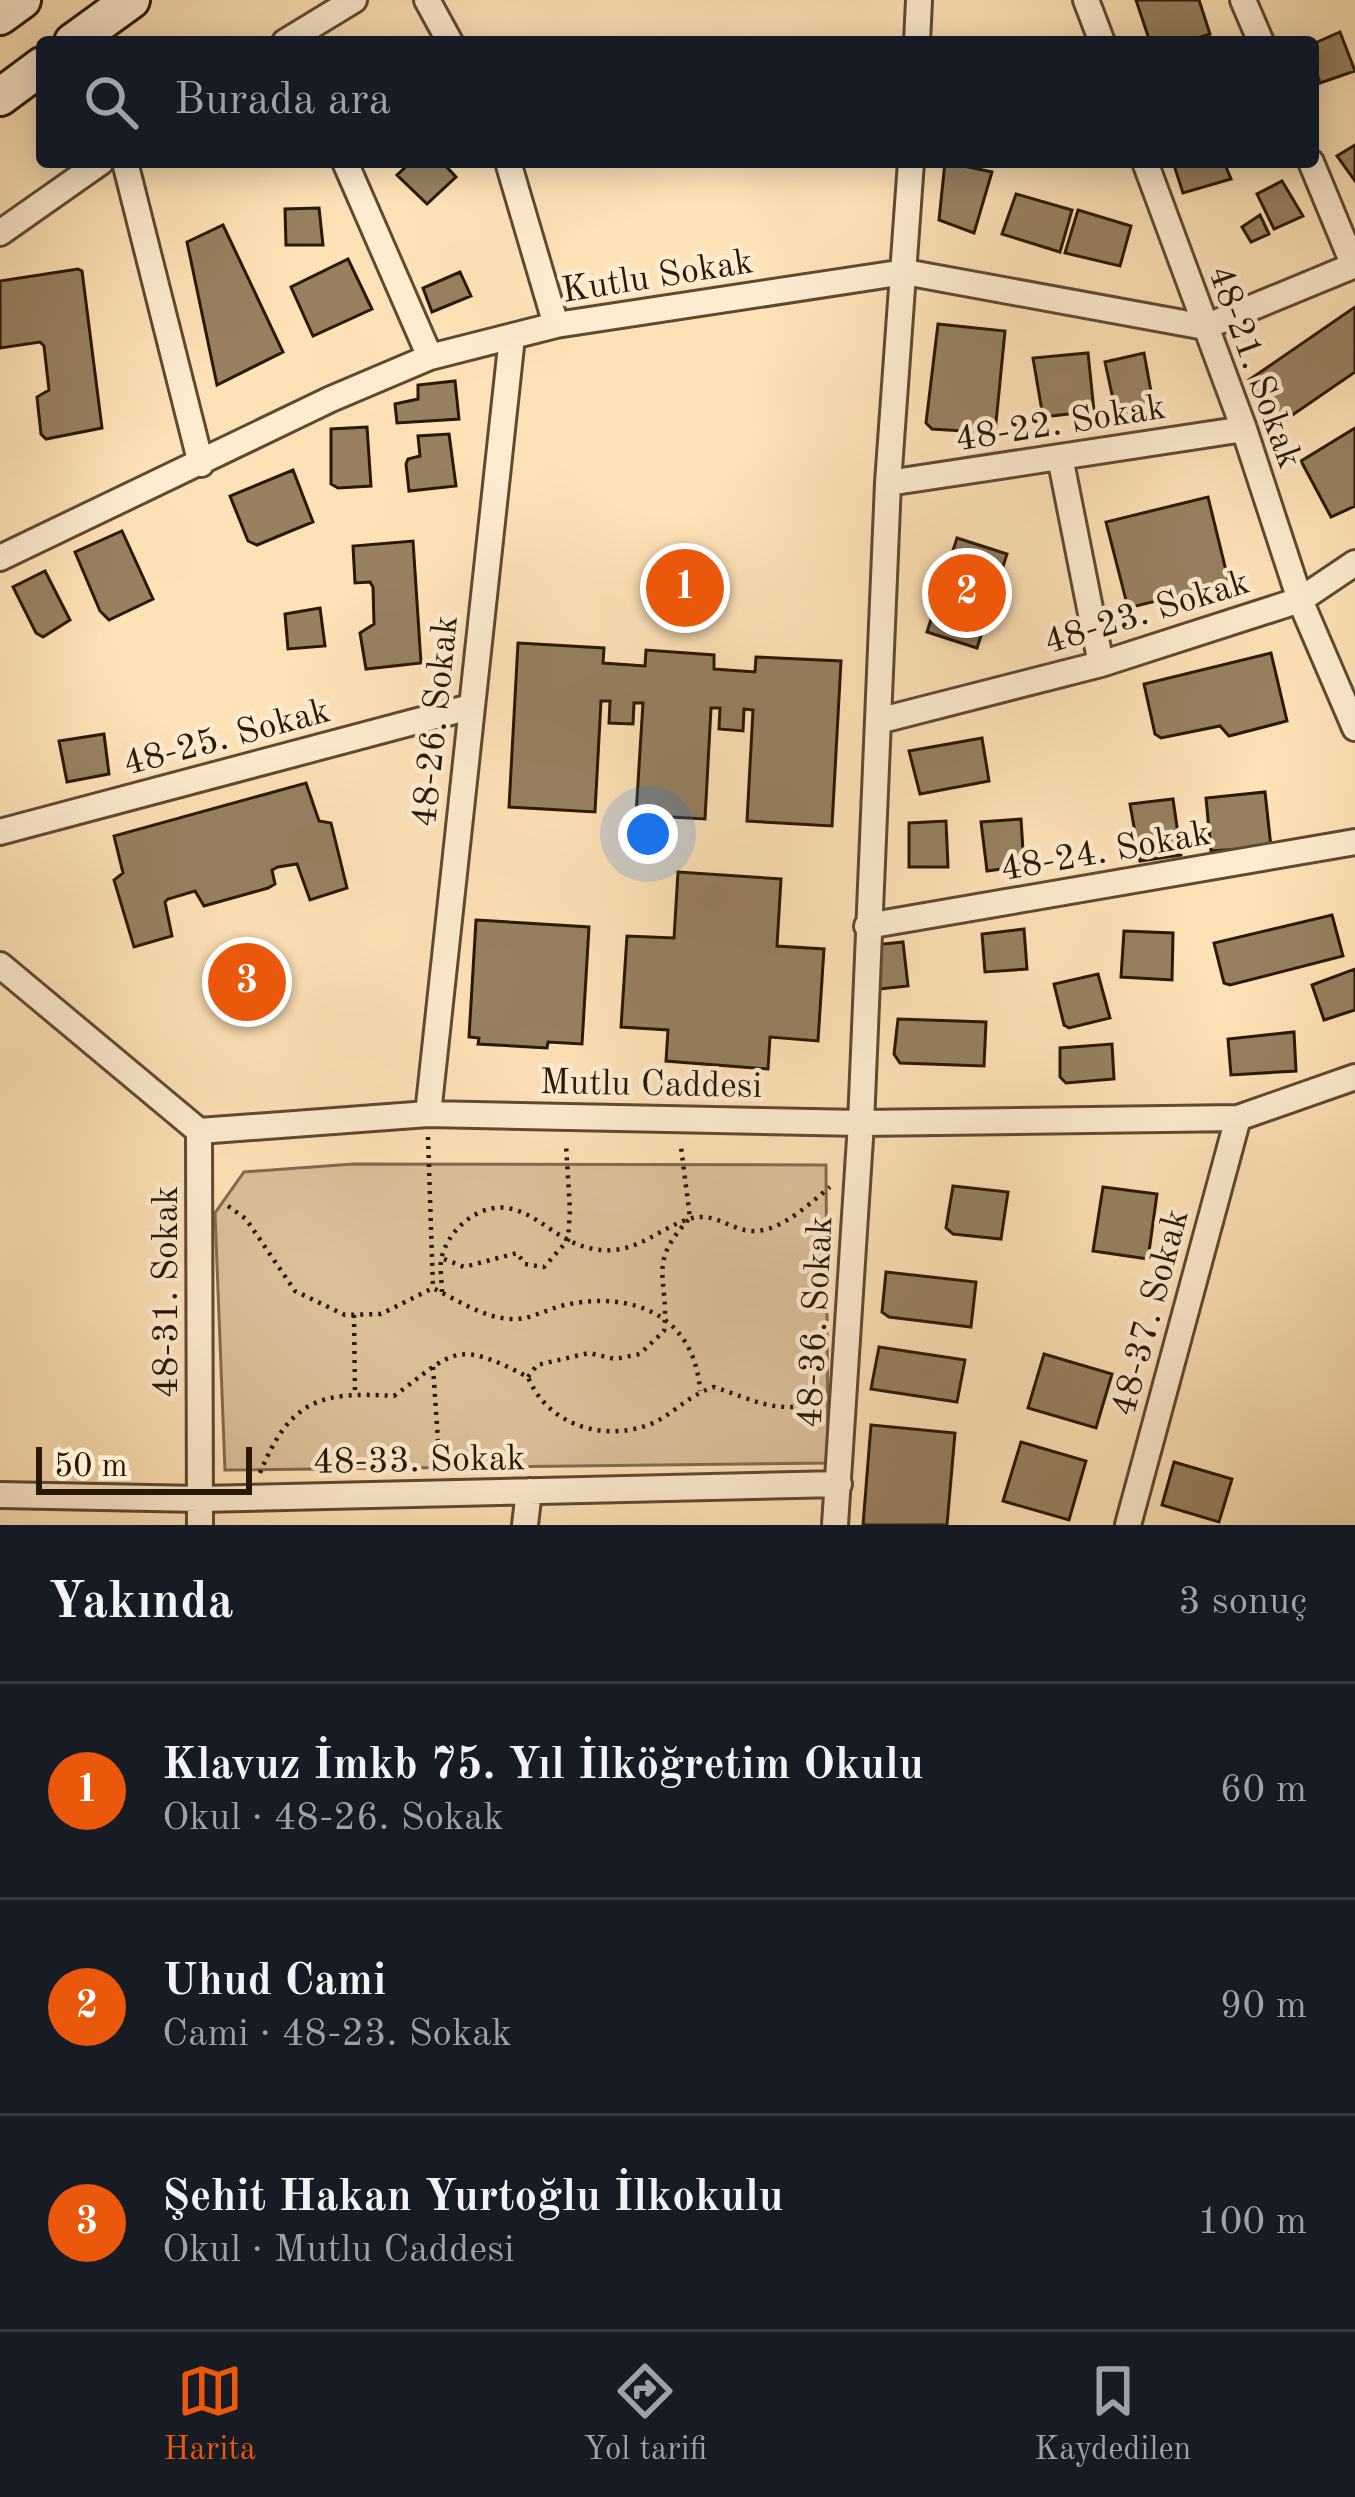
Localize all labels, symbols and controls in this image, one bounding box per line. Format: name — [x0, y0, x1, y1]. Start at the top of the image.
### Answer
search box — [36, 36, 1319, 168]
icon: search — [78, 69, 144, 135]
text: Burada ara — [174, 79, 391, 124]
street label: Kutlu Sokak — [559, 245, 756, 311]
street label: 48-21. Sokak — [1200, 261, 1306, 473]
street label: 48-22. Sokak — [953, 391, 1168, 459]
pin: 1 — [646, 543, 724, 633]
pin: 2 — [928, 548, 1006, 638]
street label: 48-23. Sokak — [1040, 566, 1254, 662]
street label: 48-26. Sokak — [408, 614, 466, 829]
street label: 48-25. Sokak — [120, 694, 334, 784]
your location — [618, 804, 678, 864]
street label: 48-24. Sokak — [998, 817, 1213, 889]
pin: 3 — [208, 937, 286, 1027]
street label: Mutlu Caddesi — [539, 1066, 762, 1106]
street label: 48-31. Sokak — [150, 1186, 186, 1398]
street label: 48-37. Sokak — [1107, 1206, 1197, 1420]
street label: 48-36. Sokak — [793, 1215, 841, 1429]
scale bar — [36, 1441, 252, 1494]
street label: 48-33. Sokak — [313, 1442, 526, 1482]
text: 50 m — [54, 1451, 128, 1484]
text: Yakında — [48, 1578, 234, 1629]
text: 3 sonuç — [1178, 1583, 1307, 1622]
text: Klavuz İmkb 75. Yıl İlköğretim Okulu — [162, 1744, 924, 1789]
text: 1 — [76, 1771, 98, 1810]
text: 60 m — [1220, 1771, 1307, 1810]
text: Okul · 48-26. Sokak — [162, 1799, 504, 1838]
text: Uhud Cami — [162, 1960, 386, 2005]
text: 2 — [76, 1987, 98, 2026]
text: 90 m — [1220, 1987, 1307, 2026]
text: Cami · 48-23. Sokak — [162, 2015, 512, 2054]
text: Şehit Hakan Yurtoğlu İlkokulu — [162, 2176, 784, 2221]
text: 3 — [76, 2203, 98, 2242]
text: 100 m — [1197, 2203, 1307, 2242]
text: Okul · Mutlu Caddesi — [162, 2231, 515, 2270]
tab: Harita — [164, 2358, 256, 2471]
tab: Yol tarifi — [583, 2358, 707, 2471]
tab: Kaydedilen — [1034, 2358, 1191, 2471]

